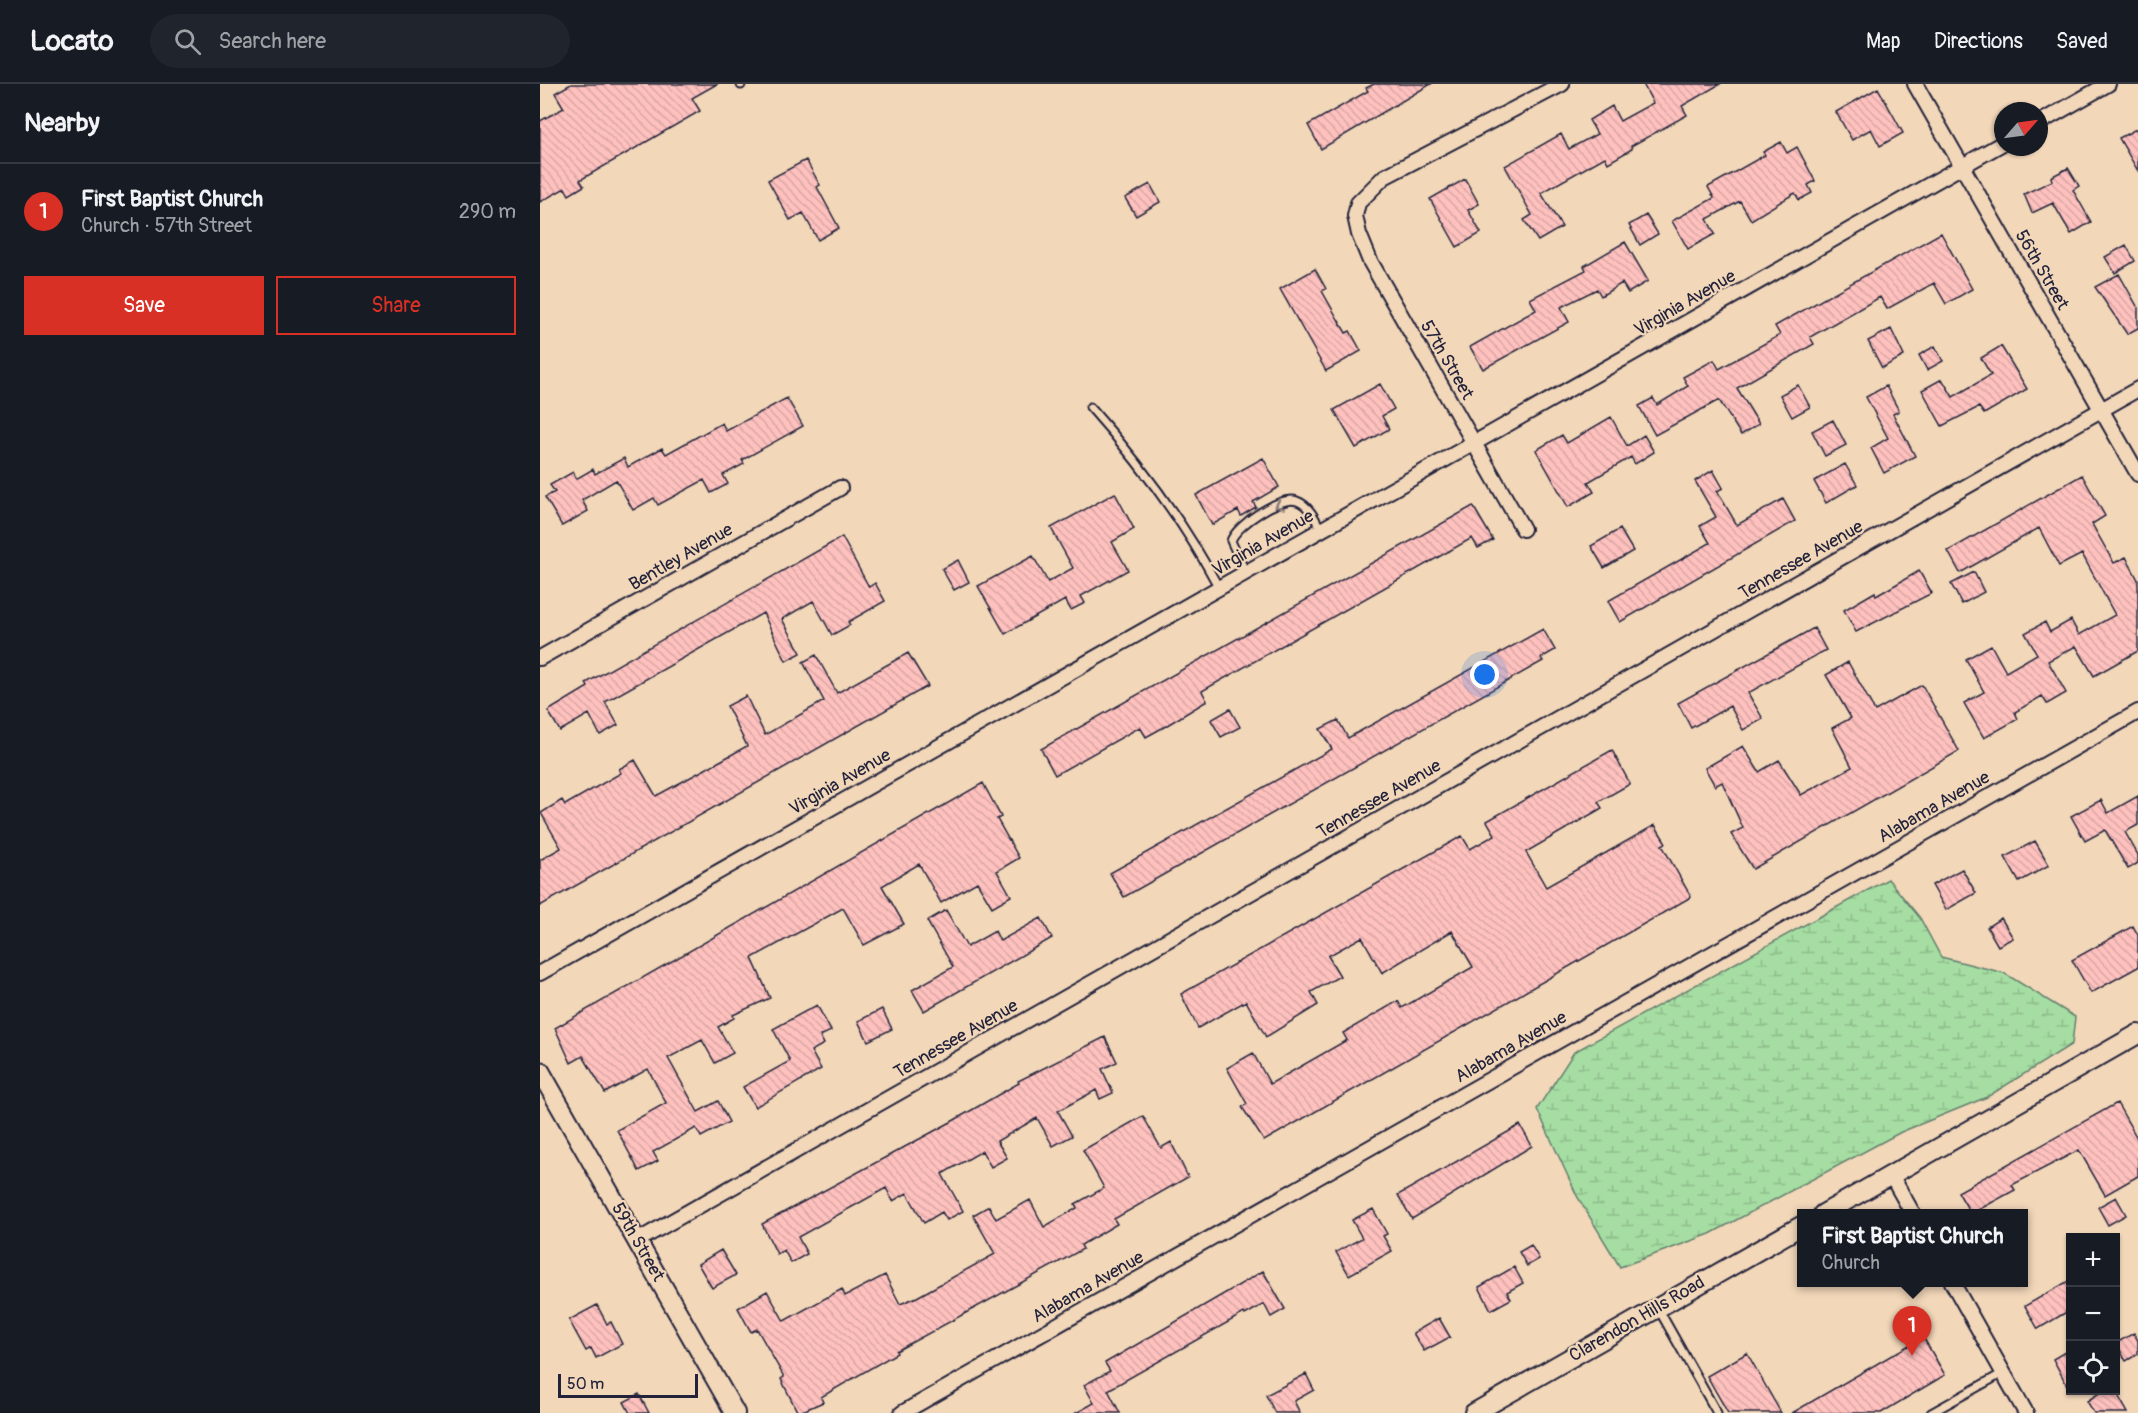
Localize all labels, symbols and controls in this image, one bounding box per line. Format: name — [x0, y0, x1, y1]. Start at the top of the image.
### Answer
search box — [150, 14, 570, 68]
text: Locato — [30, 24, 114, 59]
icon: search — [171, 25, 204, 58]
text: Search here — [219, 27, 326, 55]
text: Map — [1866, 28, 1901, 55]
text: Directions — [1934, 28, 2023, 55]
text: Saved — [2056, 28, 2108, 55]
north arrow — [1994, 102, 2048, 156]
text: Nearby — [24, 107, 100, 139]
text: First Baptist Church — [81, 185, 263, 213]
text: 1 — [40, 199, 47, 224]
text: 290 m — [459, 199, 516, 224]
text: Church · 57th Street — [81, 213, 252, 238]
street label: 56th Street — [2010, 226, 2074, 315]
street label: Virginia Avenue — [1630, 265, 1740, 341]
button: Save — [24, 276, 264, 335]
button: Share — [276, 276, 516, 335]
street label: 57th Street — [1415, 316, 1479, 404]
one-way arrow — [1274, 497, 1285, 509]
street label: Virginia Avenue — [1208, 505, 1318, 581]
street label: Tennessee Avenue — [1735, 515, 1867, 605]
street label: Bentley Avenue — [625, 518, 737, 596]
your location — [1470, 660, 1499, 689]
street label: Virginia Avenue — [785, 744, 895, 820]
street label: Tennessee Avenue — [1313, 754, 1445, 844]
street label: Alabama Avenue — [1874, 766, 1994, 848]
street label: Tennessee Avenue — [890, 994, 1022, 1084]
street label: Alabama Avenue — [1451, 1006, 1571, 1088]
street label: 59th Street — [606, 1198, 670, 1286]
popup — [1797, 1209, 2028, 1287]
text: First Baptist Church — [1821, 1222, 2004, 1250]
map controls — [2066, 1233, 2120, 1395]
button: + — [2066, 1233, 2120, 1287]
street label: Alabama Avenue — [1028, 1246, 1148, 1328]
text: Church — [1821, 1250, 1880, 1275]
street label: Clarendon Hills Road — [1565, 1271, 1709, 1367]
button: − — [2066, 1287, 2120, 1341]
pin: 1 — [1892, 1306, 1932, 1356]
button: locate — [2066, 1341, 2120, 1395]
scale bar — [558, 1371, 698, 1398]
text: 50 m — [567, 1374, 604, 1394]

